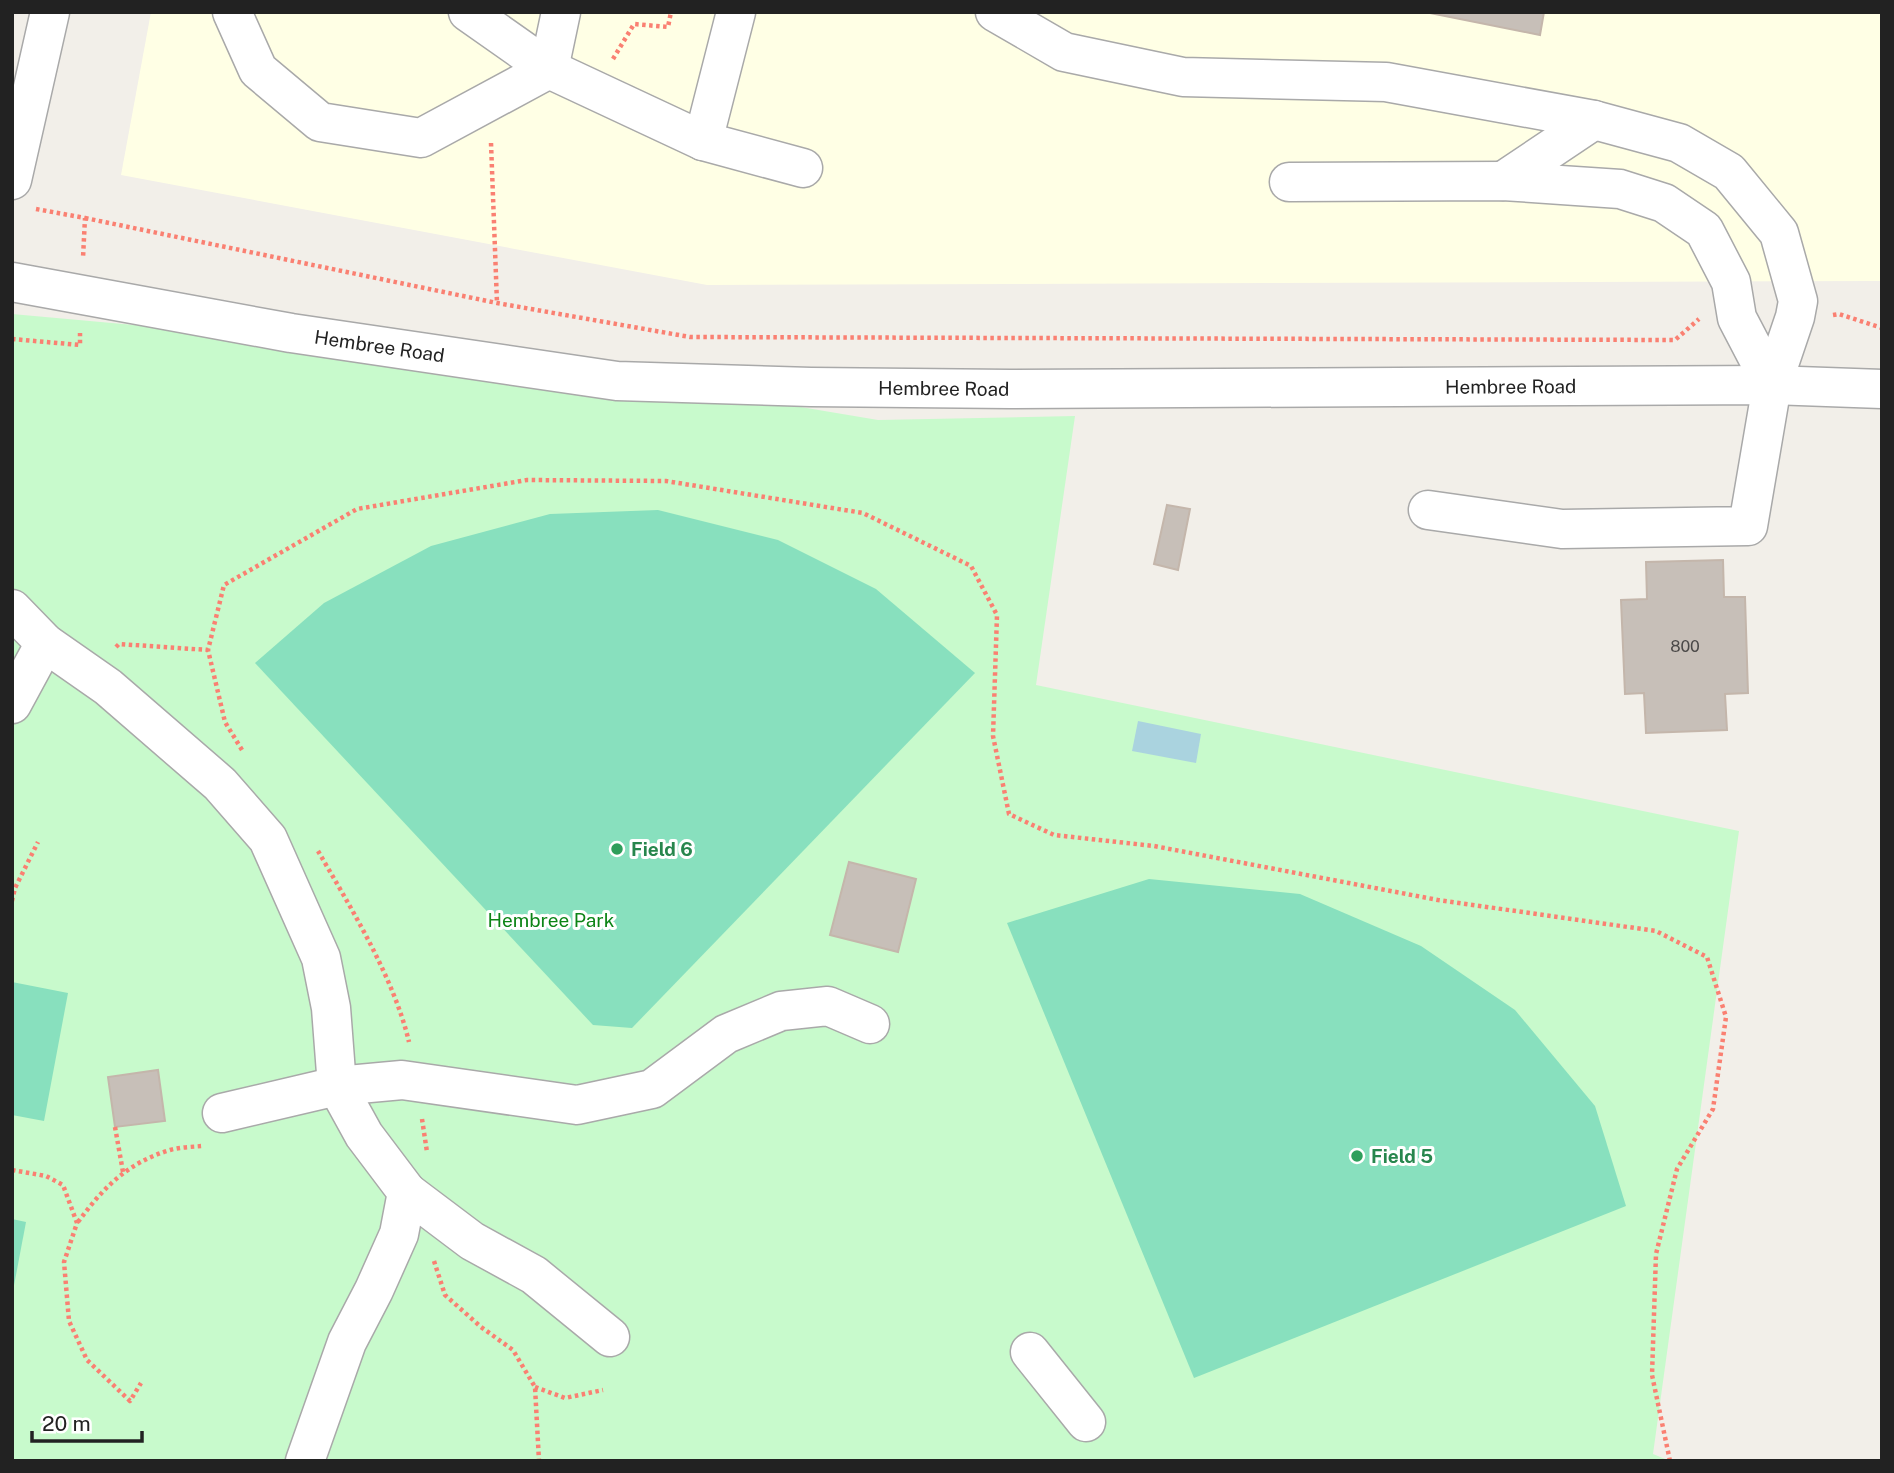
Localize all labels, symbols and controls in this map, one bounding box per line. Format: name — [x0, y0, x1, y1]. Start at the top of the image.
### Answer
street label: Hembree Road — [313, 326, 446, 366]
street label: Hembree Road — [1445, 375, 1576, 398]
street label: Hembree Road — [878, 377, 1010, 400]
house number: 800 — [1670, 637, 1700, 656]
place label: Field 6 — [631, 838, 693, 860]
marker: Field 6 — [609, 841, 625, 857]
park label: Hembree Park — [488, 909, 615, 931]
place label: Field 5 — [1371, 1145, 1433, 1167]
marker: Field 5 — [1349, 1148, 1365, 1164]
scale bar — [32, 1400, 142, 1444]
text: 20 m — [42, 1411, 91, 1436]

